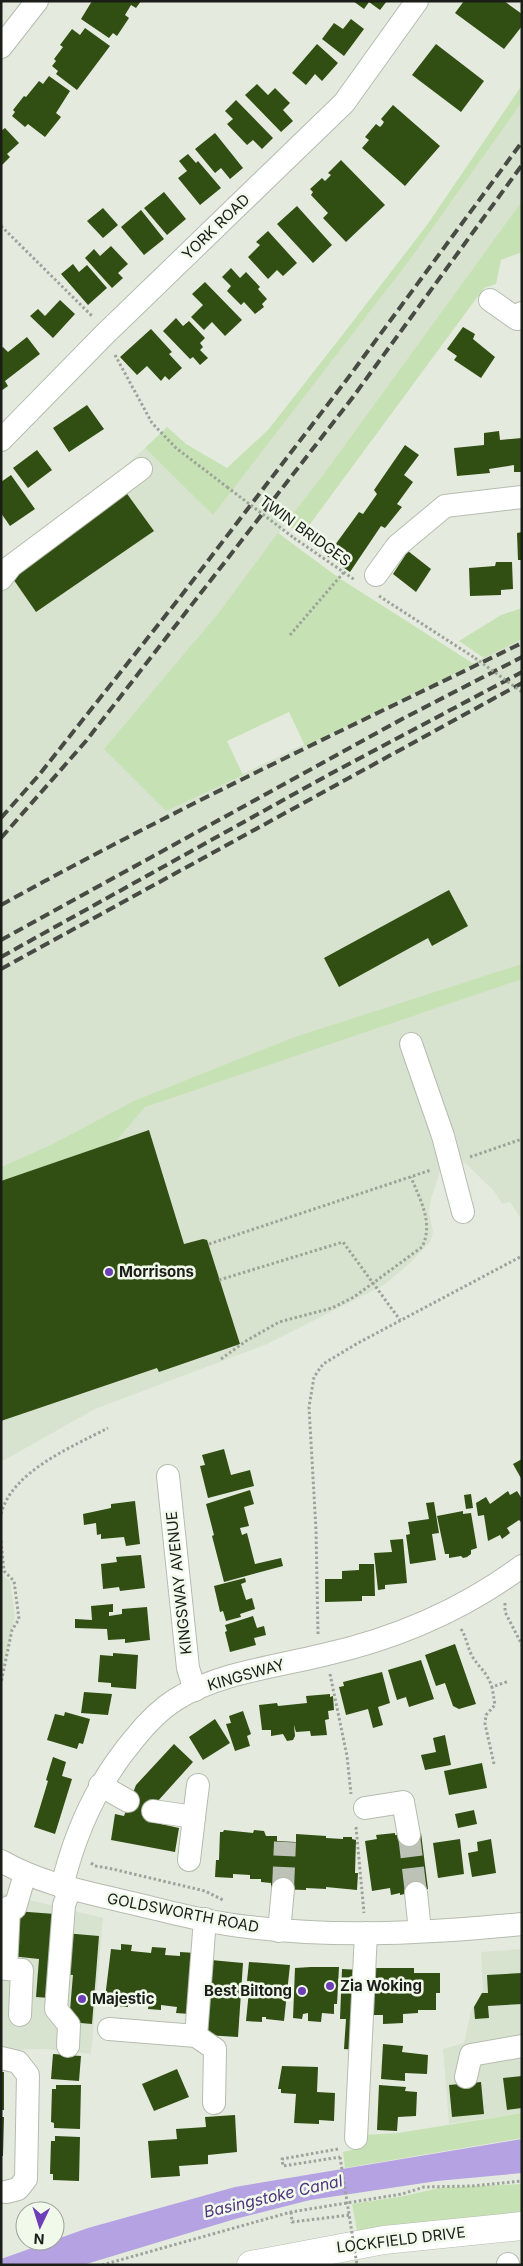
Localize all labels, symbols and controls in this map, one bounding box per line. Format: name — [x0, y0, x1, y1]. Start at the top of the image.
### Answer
street label: YORK ROAD — [178, 190, 254, 264]
street label: TWIN BRIDGES — [256, 491, 355, 570]
place label: Morrisons — [119, 1262, 194, 1281]
marker: Morrisons — [103, 1266, 115, 1278]
street label: KINGSWAY AVENUE — [162, 1510, 195, 1656]
street label: KINGSWAY — [205, 1654, 287, 1695]
street label: GOLDSWORTH ROAD — [106, 1888, 261, 1937]
place label: Zia Woking — [340, 1976, 422, 1995]
marker: Zia Woking — [324, 1980, 336, 1992]
place label: Best Biltong — [204, 1981, 292, 2000]
marker: Best Biltong — [296, 1985, 308, 1997]
place label: Majestic — [92, 1989, 155, 2008]
marker: Majestic — [76, 1993, 88, 2005]
water label: Basingstoke Canal — [202, 2170, 344, 2222]
north arrow — [15, 2201, 65, 2251]
street label: LOCKFIELD DRIVE — [335, 2222, 467, 2257]
text: N — [33, 2231, 45, 2248]

